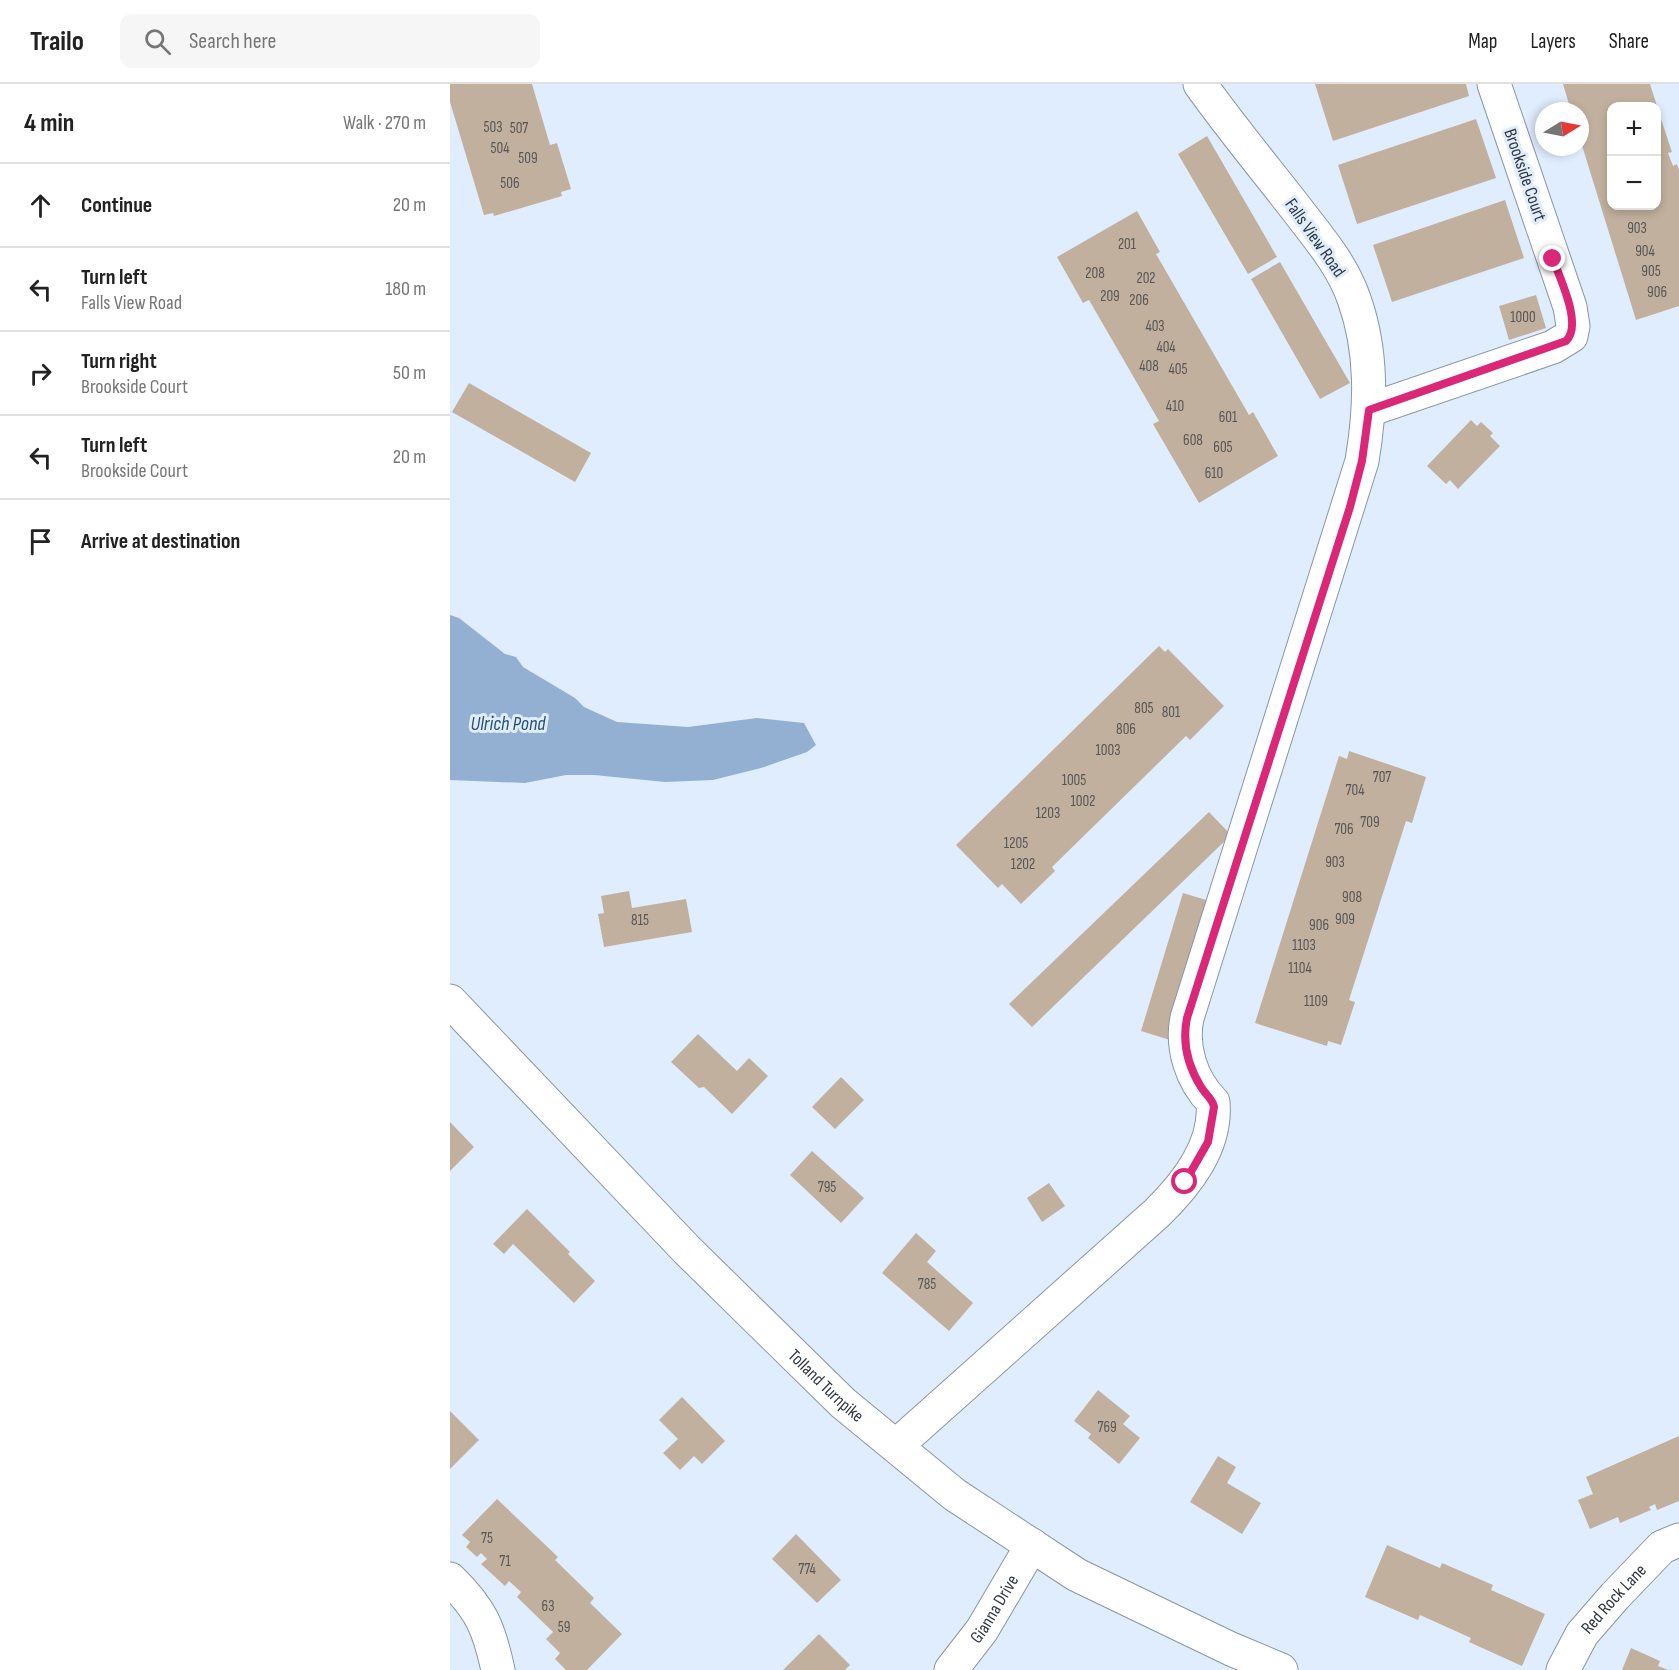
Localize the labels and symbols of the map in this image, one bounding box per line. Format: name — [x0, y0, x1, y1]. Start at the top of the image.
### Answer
north arrow — [1535, 102, 1589, 156]
house number: 503 — [484, 118, 503, 137]
house number: 507 — [510, 119, 528, 138]
street label: Brookside Court — [1499, 126, 1551, 224]
house number: 504 — [491, 139, 509, 158]
house number: 509 — [518, 149, 538, 168]
house number: 506 — [500, 174, 520, 193]
street label: Falls View Road — [1280, 195, 1350, 281]
house number: 903 — [1627, 219, 1647, 238]
house number: 201 — [1118, 235, 1137, 254]
house number: 904 — [1635, 242, 1655, 261]
route end — [1539, 245, 1565, 271]
house number: 905 — [1641, 262, 1661, 281]
house number: 208 — [1085, 264, 1105, 283]
house number: 202 — [1136, 269, 1156, 288]
house number: 906 — [1647, 283, 1667, 302]
house number: 209 — [1100, 287, 1120, 306]
house number: 206 — [1129, 291, 1149, 310]
house number: 1000 — [1510, 308, 1536, 327]
house number: 403 — [1145, 317, 1165, 336]
house number: 404 — [1156, 338, 1176, 357]
house number: 408 — [1139, 357, 1159, 376]
house number: 405 — [1169, 360, 1187, 379]
house number: 410 — [1166, 397, 1184, 416]
house number: 601 — [1219, 408, 1238, 427]
house number: 608 — [1183, 431, 1203, 450]
house number: 605 — [1213, 438, 1233, 457]
house number: 610 — [1205, 464, 1223, 483]
house number: 805 — [1134, 699, 1154, 718]
house number: 801 — [1162, 703, 1181, 722]
water label: Ulrich Pond — [471, 712, 546, 736]
house number: 806 — [1116, 720, 1136, 739]
house number: 1003 — [1096, 741, 1120, 760]
house number: 707 — [1373, 768, 1391, 787]
house number: 1005 — [1062, 771, 1086, 790]
house number: 704 — [1346, 781, 1364, 800]
house number: 1002 — [1071, 792, 1095, 811]
house number: 1203 — [1036, 804, 1060, 823]
house number: 709 — [1360, 813, 1380, 832]
house number: 706 — [1334, 820, 1354, 839]
house number: 1205 — [1004, 834, 1028, 853]
house number: 903 — [1325, 853, 1345, 872]
house number: 1202 — [1011, 855, 1035, 874]
house number: 908 — [1342, 888, 1362, 907]
house number: 909 — [1335, 910, 1355, 929]
house number: 815 — [631, 911, 649, 930]
house number: 906 — [1309, 916, 1329, 935]
house number: 1103 — [1292, 936, 1316, 955]
house number: 1104 — [1288, 959, 1312, 978]
house number: 1109 — [1304, 992, 1328, 1011]
route start — [1171, 1168, 1197, 1194]
house number: 795 — [818, 1178, 836, 1197]
house number: 785 — [918, 1275, 936, 1294]
street label: Tolland Turnpike — [784, 1345, 868, 1426]
house number: 769 — [1097, 1418, 1117, 1437]
house number: 75 — [481, 1529, 493, 1548]
house number: 71 — [499, 1552, 511, 1571]
house number: 774 — [798, 1560, 816, 1579]
street label: Red Rock Lane — [1577, 1560, 1651, 1638]
street label: Gianna Drive — [965, 1571, 1023, 1647]
house number: 63 — [542, 1597, 554, 1616]
house number: 59 — [558, 1618, 570, 1637]

